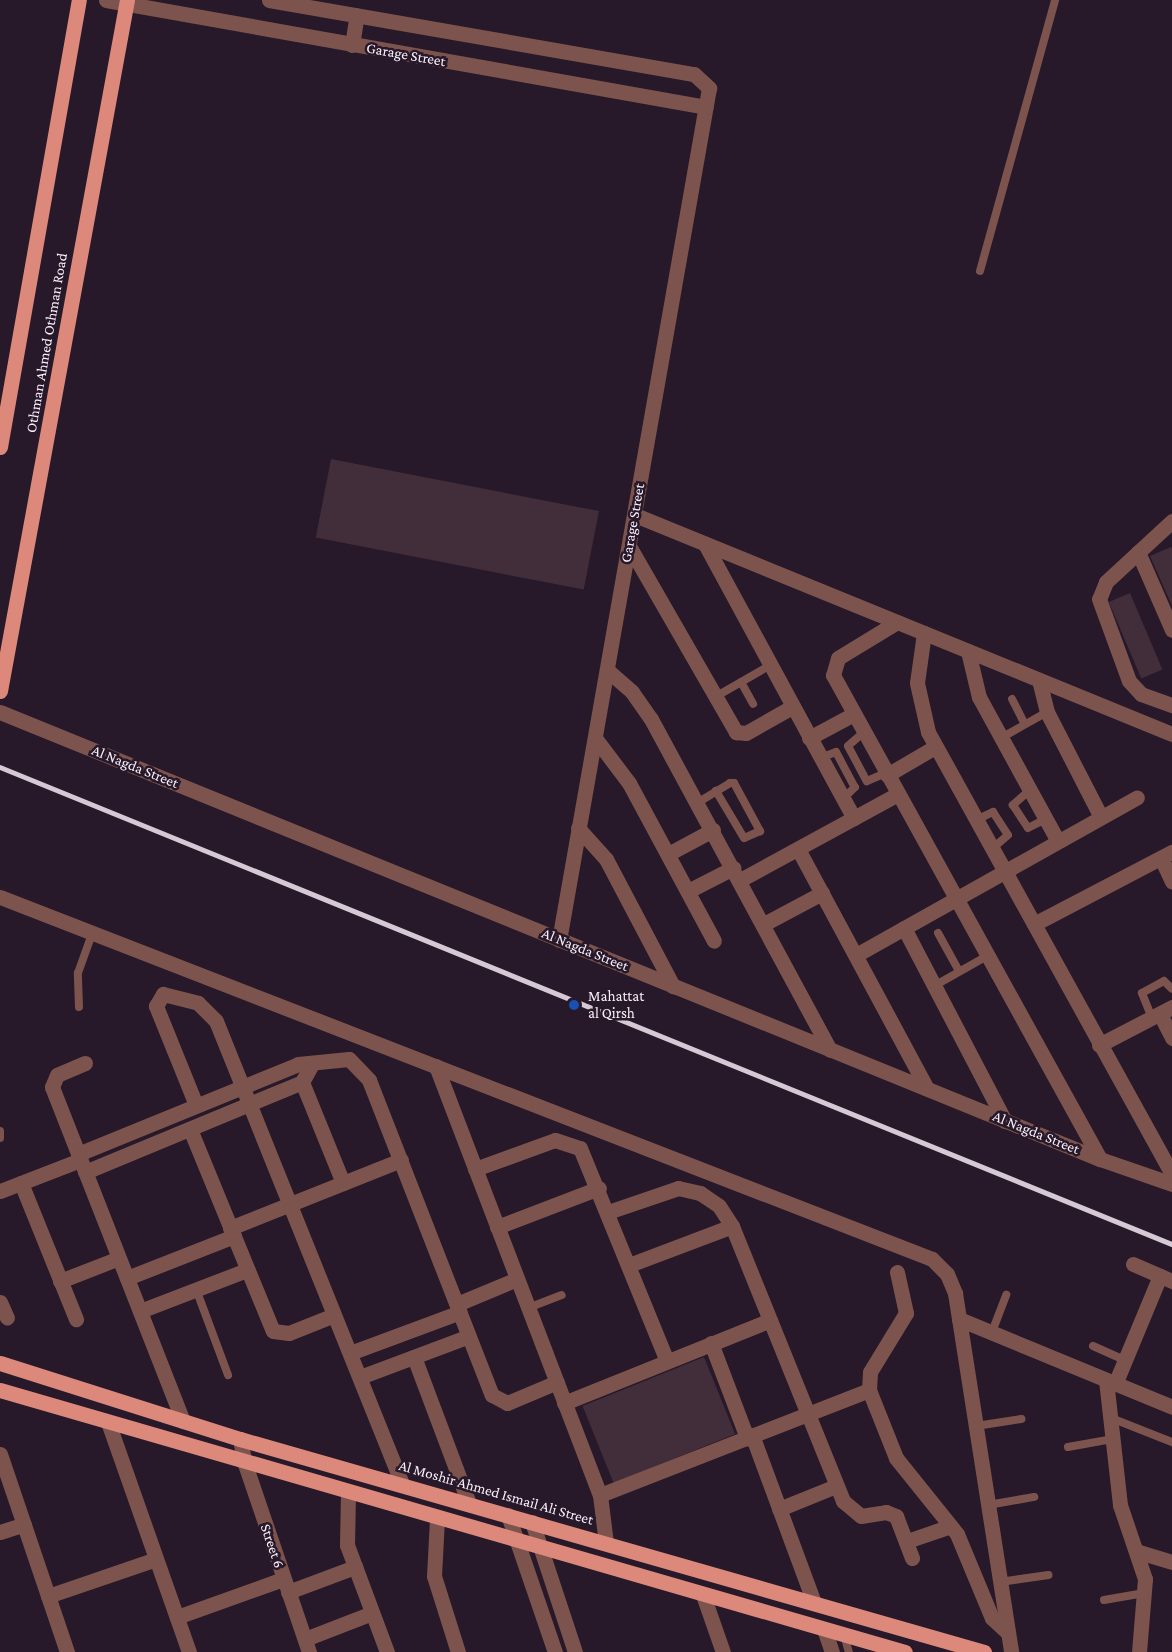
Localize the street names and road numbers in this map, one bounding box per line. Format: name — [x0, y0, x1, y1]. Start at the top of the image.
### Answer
street label: Garage Street — [365, 39, 447, 71]
street label: Othman Ahmed Othman Road — [22, 252, 72, 434]
street label: Garage Street — [617, 482, 649, 564]
street label: Al Nagda Street — [89, 741, 181, 793]
street label: Al Nagda Street — [539, 924, 631, 976]
street label: Al Nagda Street — [990, 1107, 1082, 1159]
street label: Al Moshir Ahmed Ismail Ali Street — [397, 1457, 595, 1529]
street label: Street 6 — [256, 1522, 288, 1570]

